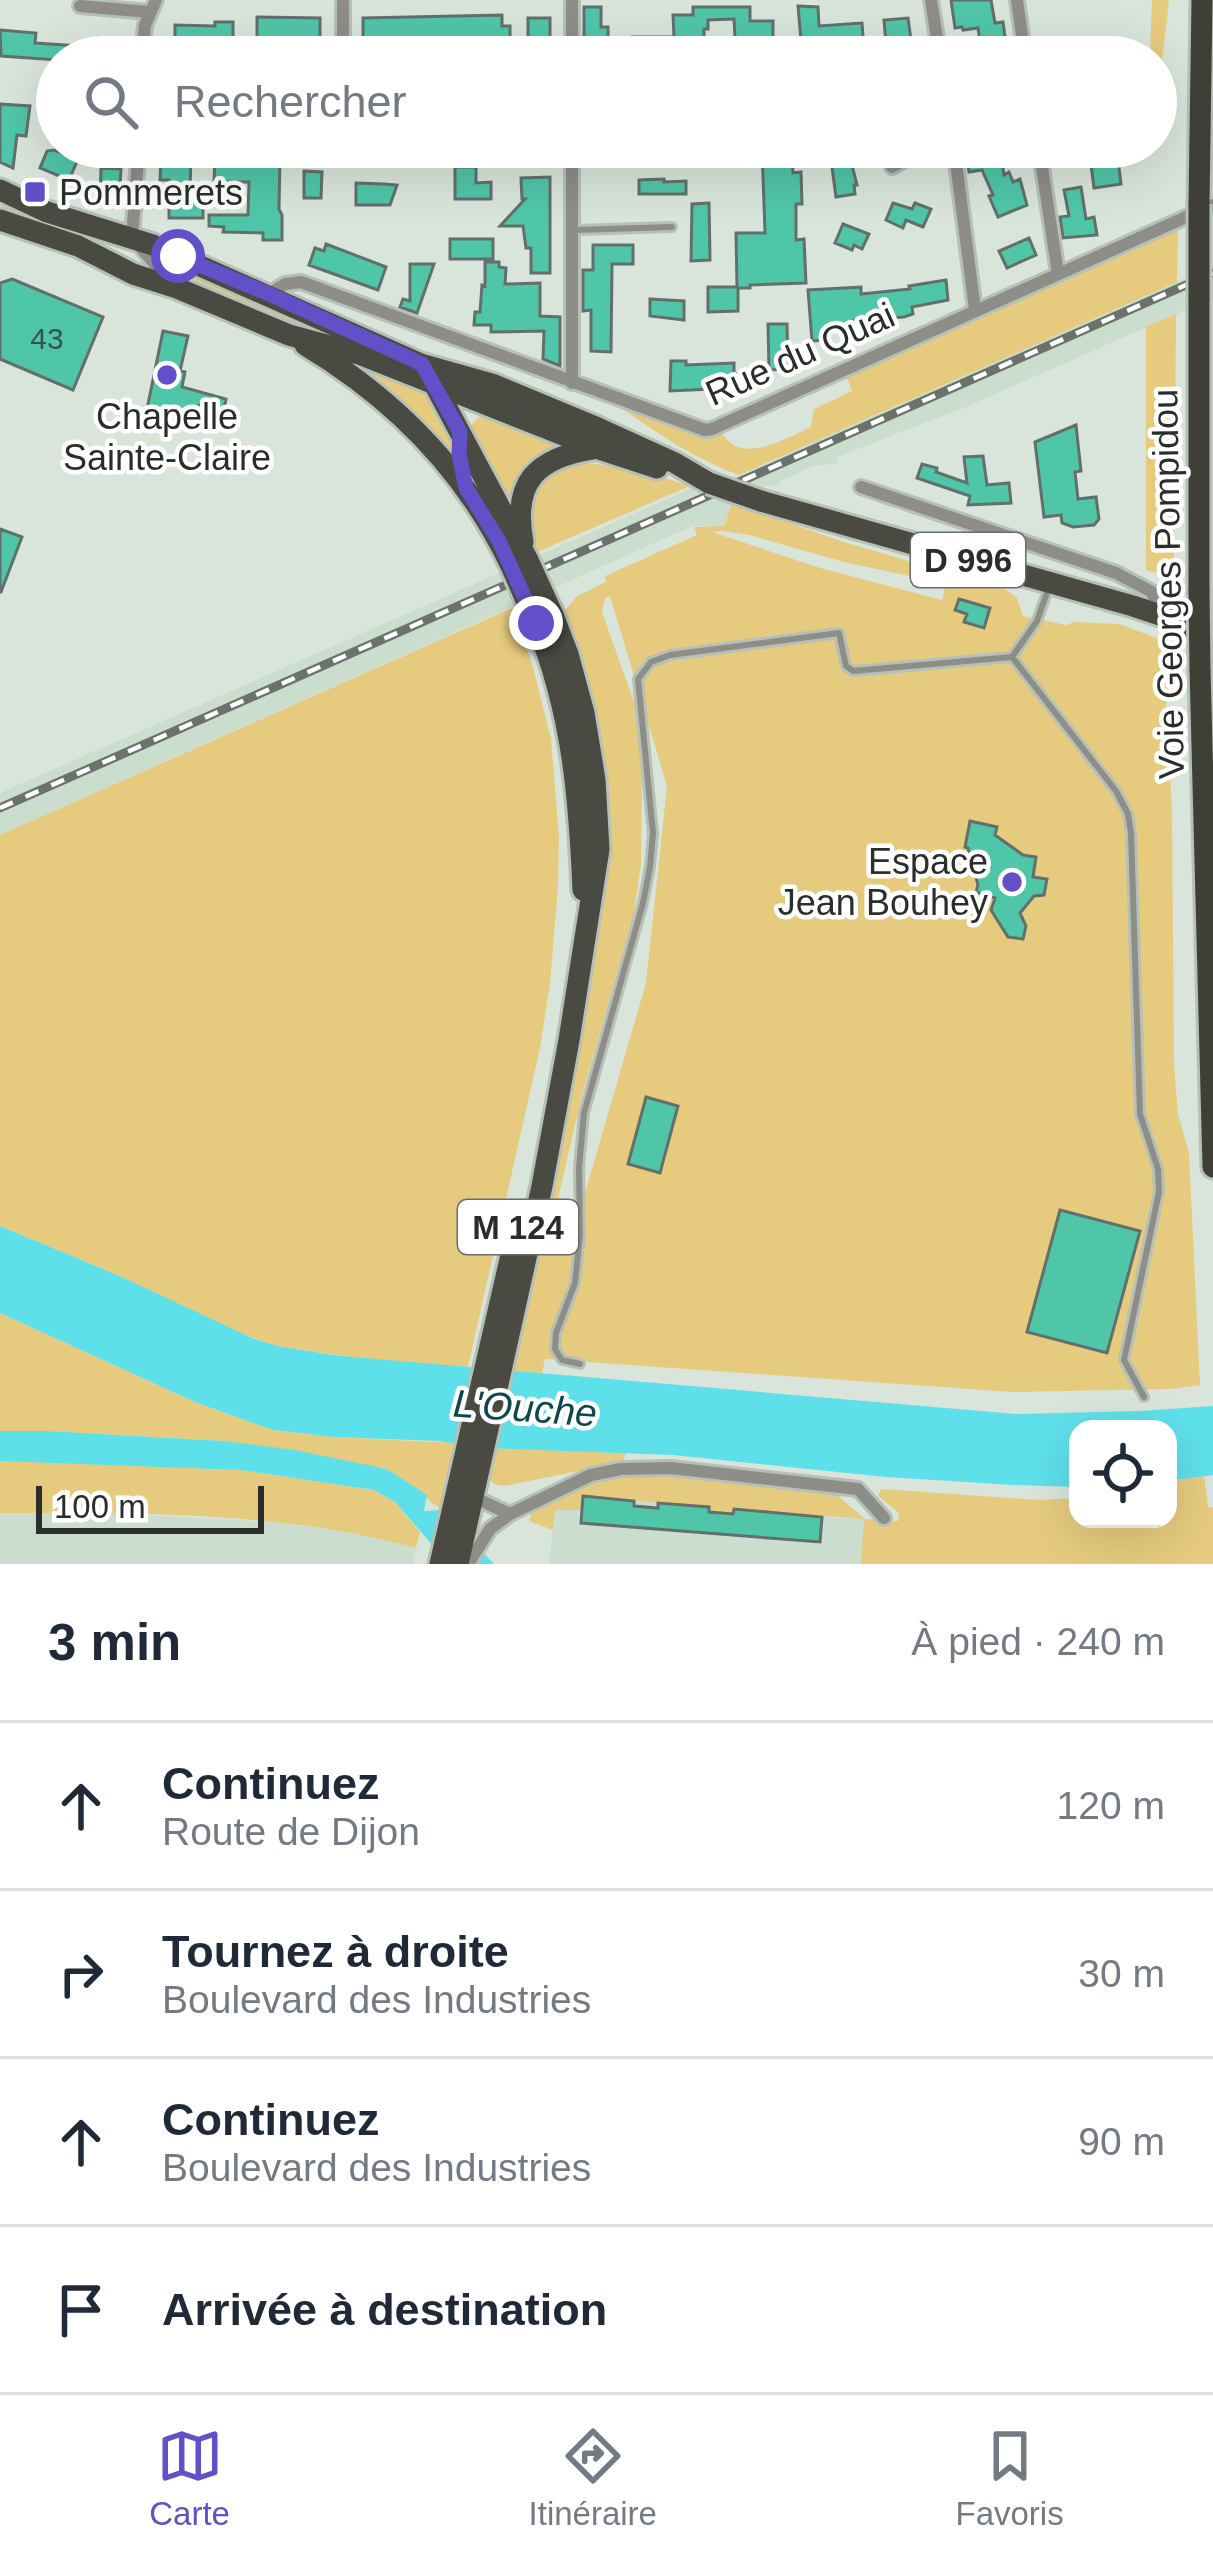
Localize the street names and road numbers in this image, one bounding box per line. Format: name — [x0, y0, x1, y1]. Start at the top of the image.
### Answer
street label: Rue du Quai — [699, 294, 901, 414]
street label: Voie Georges Pompidou — [1144, 389, 1192, 779]
road number: D 996 — [911, 533, 1025, 587]
road number: M 124 — [458, 1200, 578, 1254]

